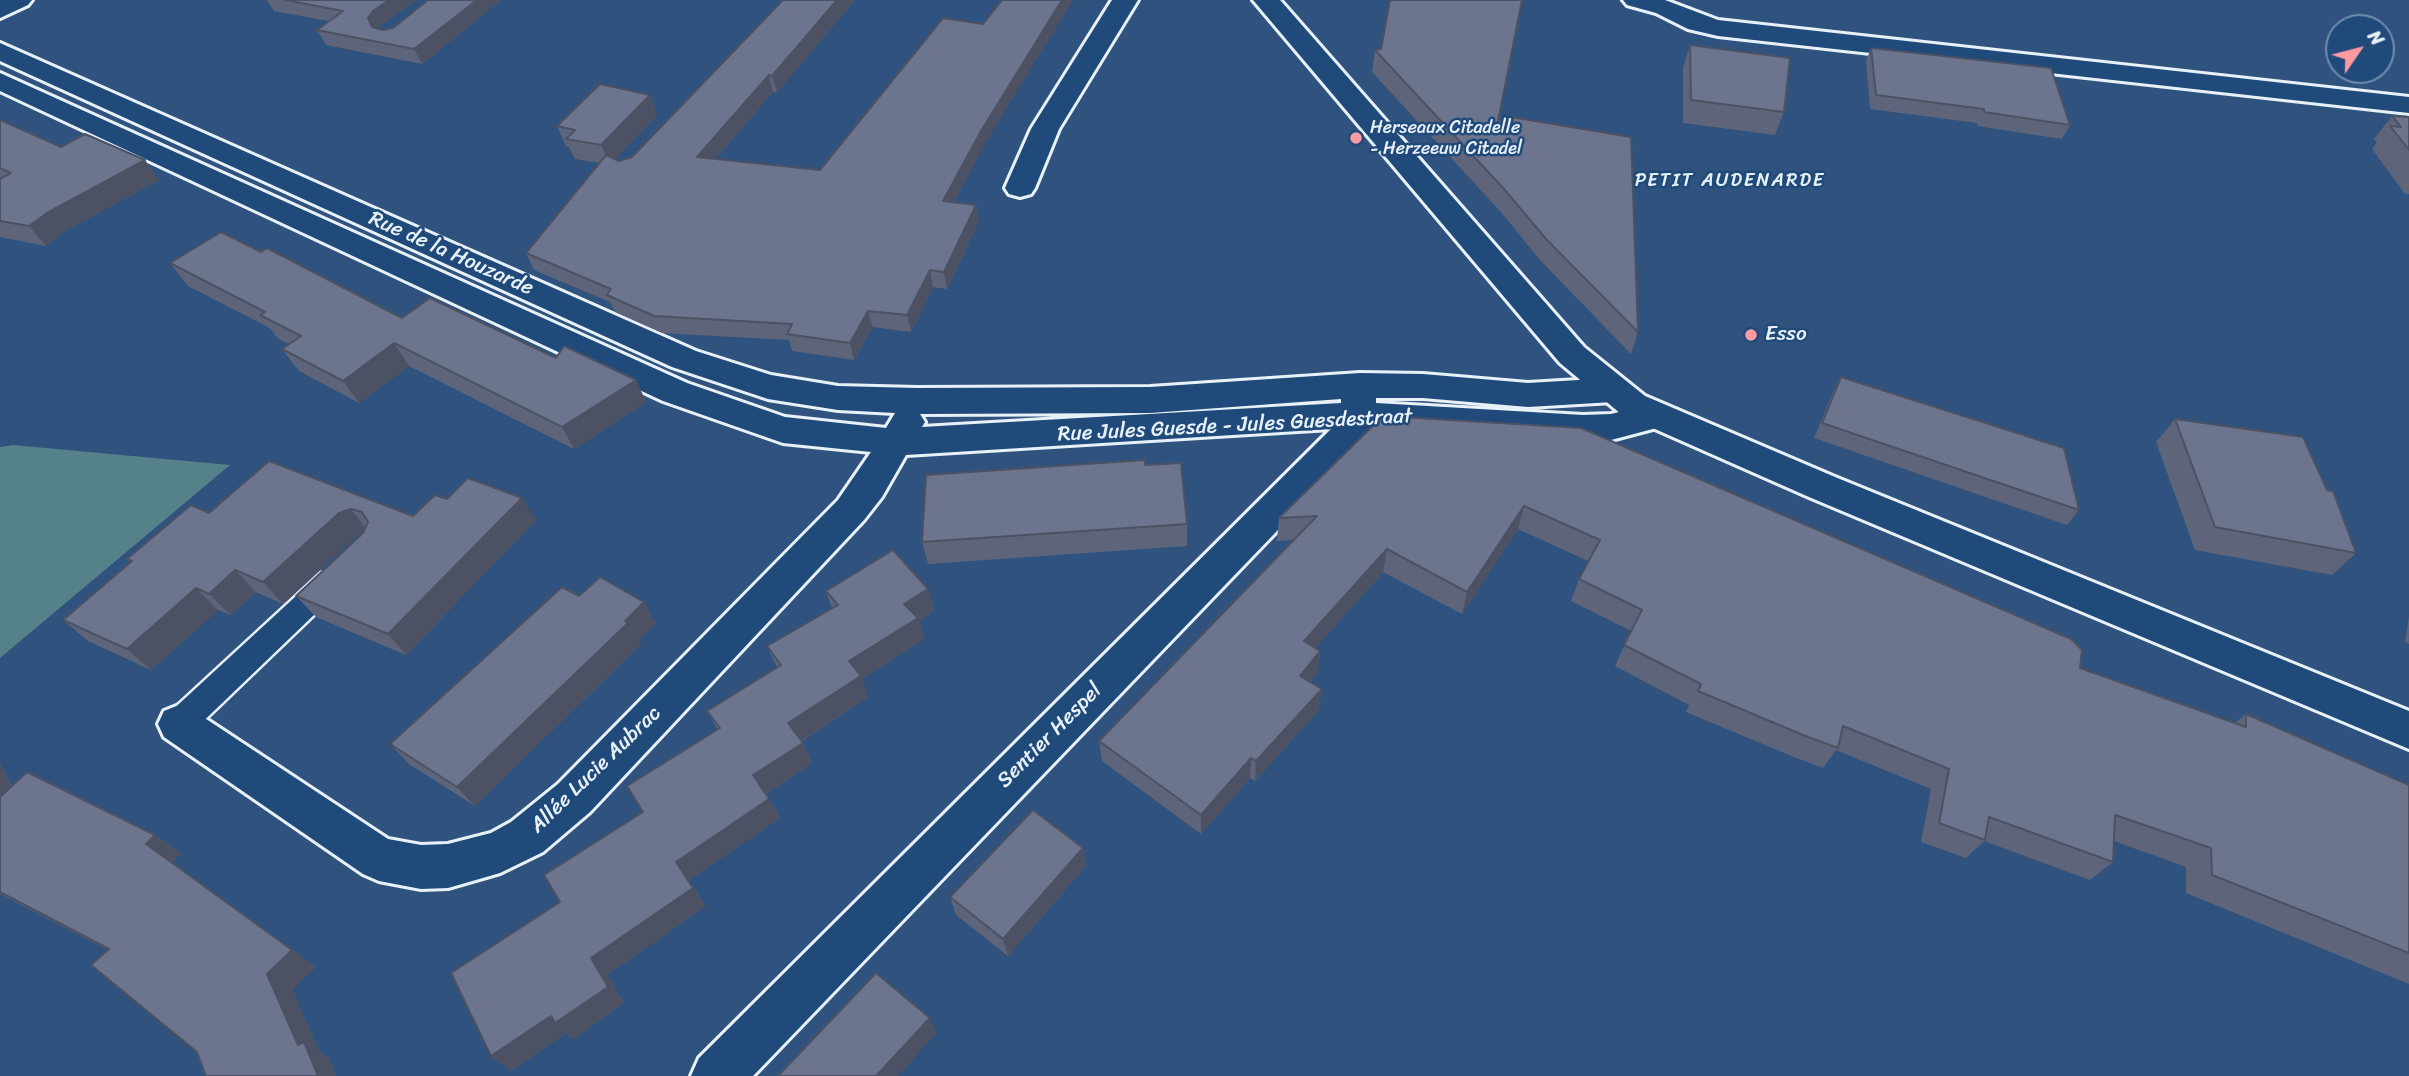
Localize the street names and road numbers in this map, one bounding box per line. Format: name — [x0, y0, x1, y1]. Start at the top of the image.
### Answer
street label: Rue de la Houzarde — [365, 206, 537, 302]
street label: Rue Jules Guesde - Jules Guesdestraat — [1057, 404, 1413, 448]
street label: Sentier Hespel — [992, 678, 1108, 794]
street label: Allée Lucie Aubrac — [525, 701, 667, 839]

